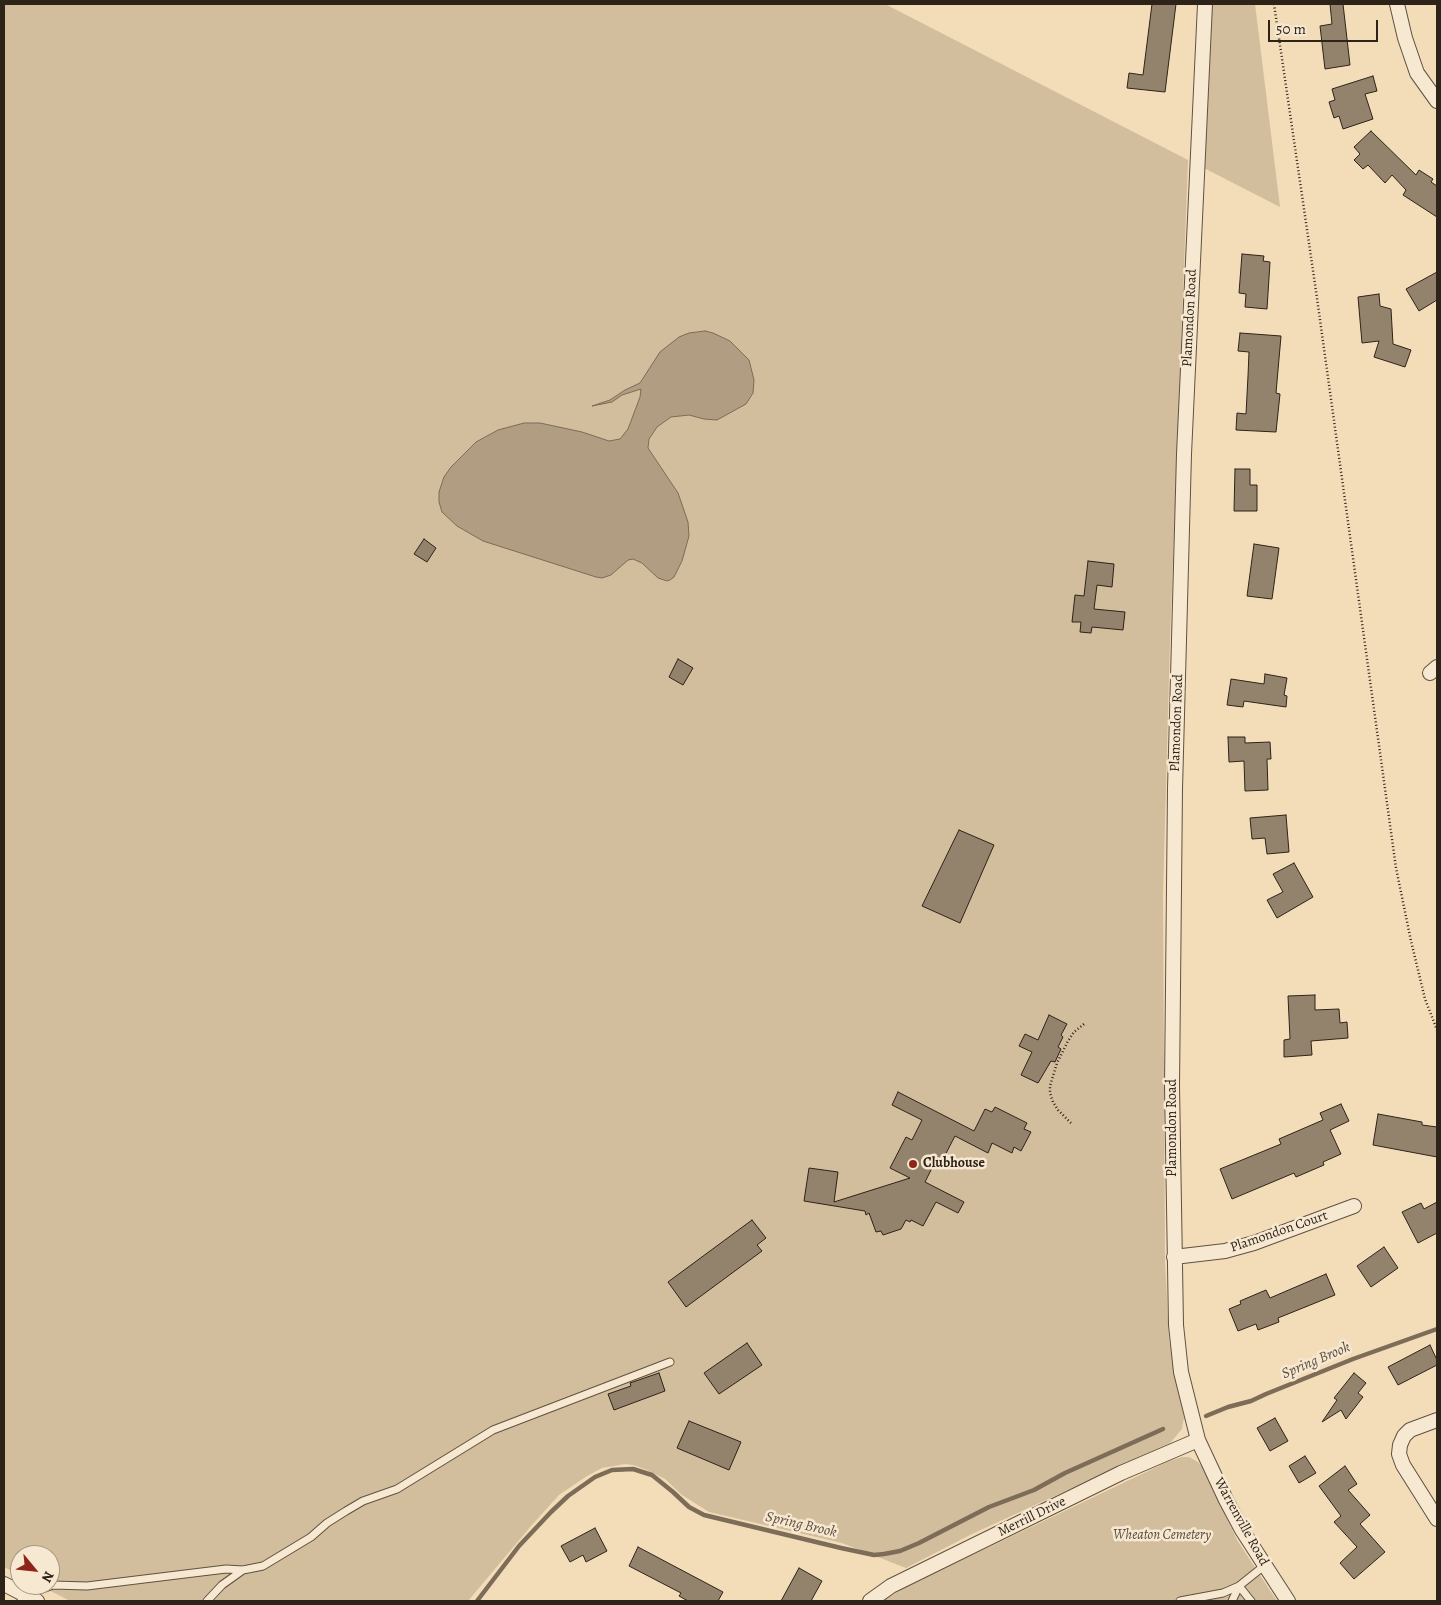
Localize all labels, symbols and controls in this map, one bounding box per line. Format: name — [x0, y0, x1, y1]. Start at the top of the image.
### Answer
scale bar — [1271, 10, 1381, 42]
text: 50 m — [1276, 19, 1306, 39]
street label: Plamondon Road — [1179, 269, 1201, 367]
street label: Plamondon Road — [1167, 674, 1187, 772]
street label: Plamondon Road — [1165, 1079, 1181, 1177]
place label: Clubhouse — [923, 1156, 985, 1172]
marker: Clubhouse — [907, 1158, 919, 1170]
street label: Plamondon Court — [1228, 1207, 1330, 1257]
water label: Spring Brook — [1279, 1339, 1353, 1383]
street label: Warrenville Road — [1210, 1475, 1272, 1569]
street label: Merrill Drive — [995, 1493, 1069, 1541]
water label: Spring Brook — [764, 1508, 838, 1542]
park label: Wheaton Cemetery — [1113, 1528, 1211, 1544]
north arrow — [10, 1545, 60, 1595]
text: N — [37, 1568, 59, 1586]

